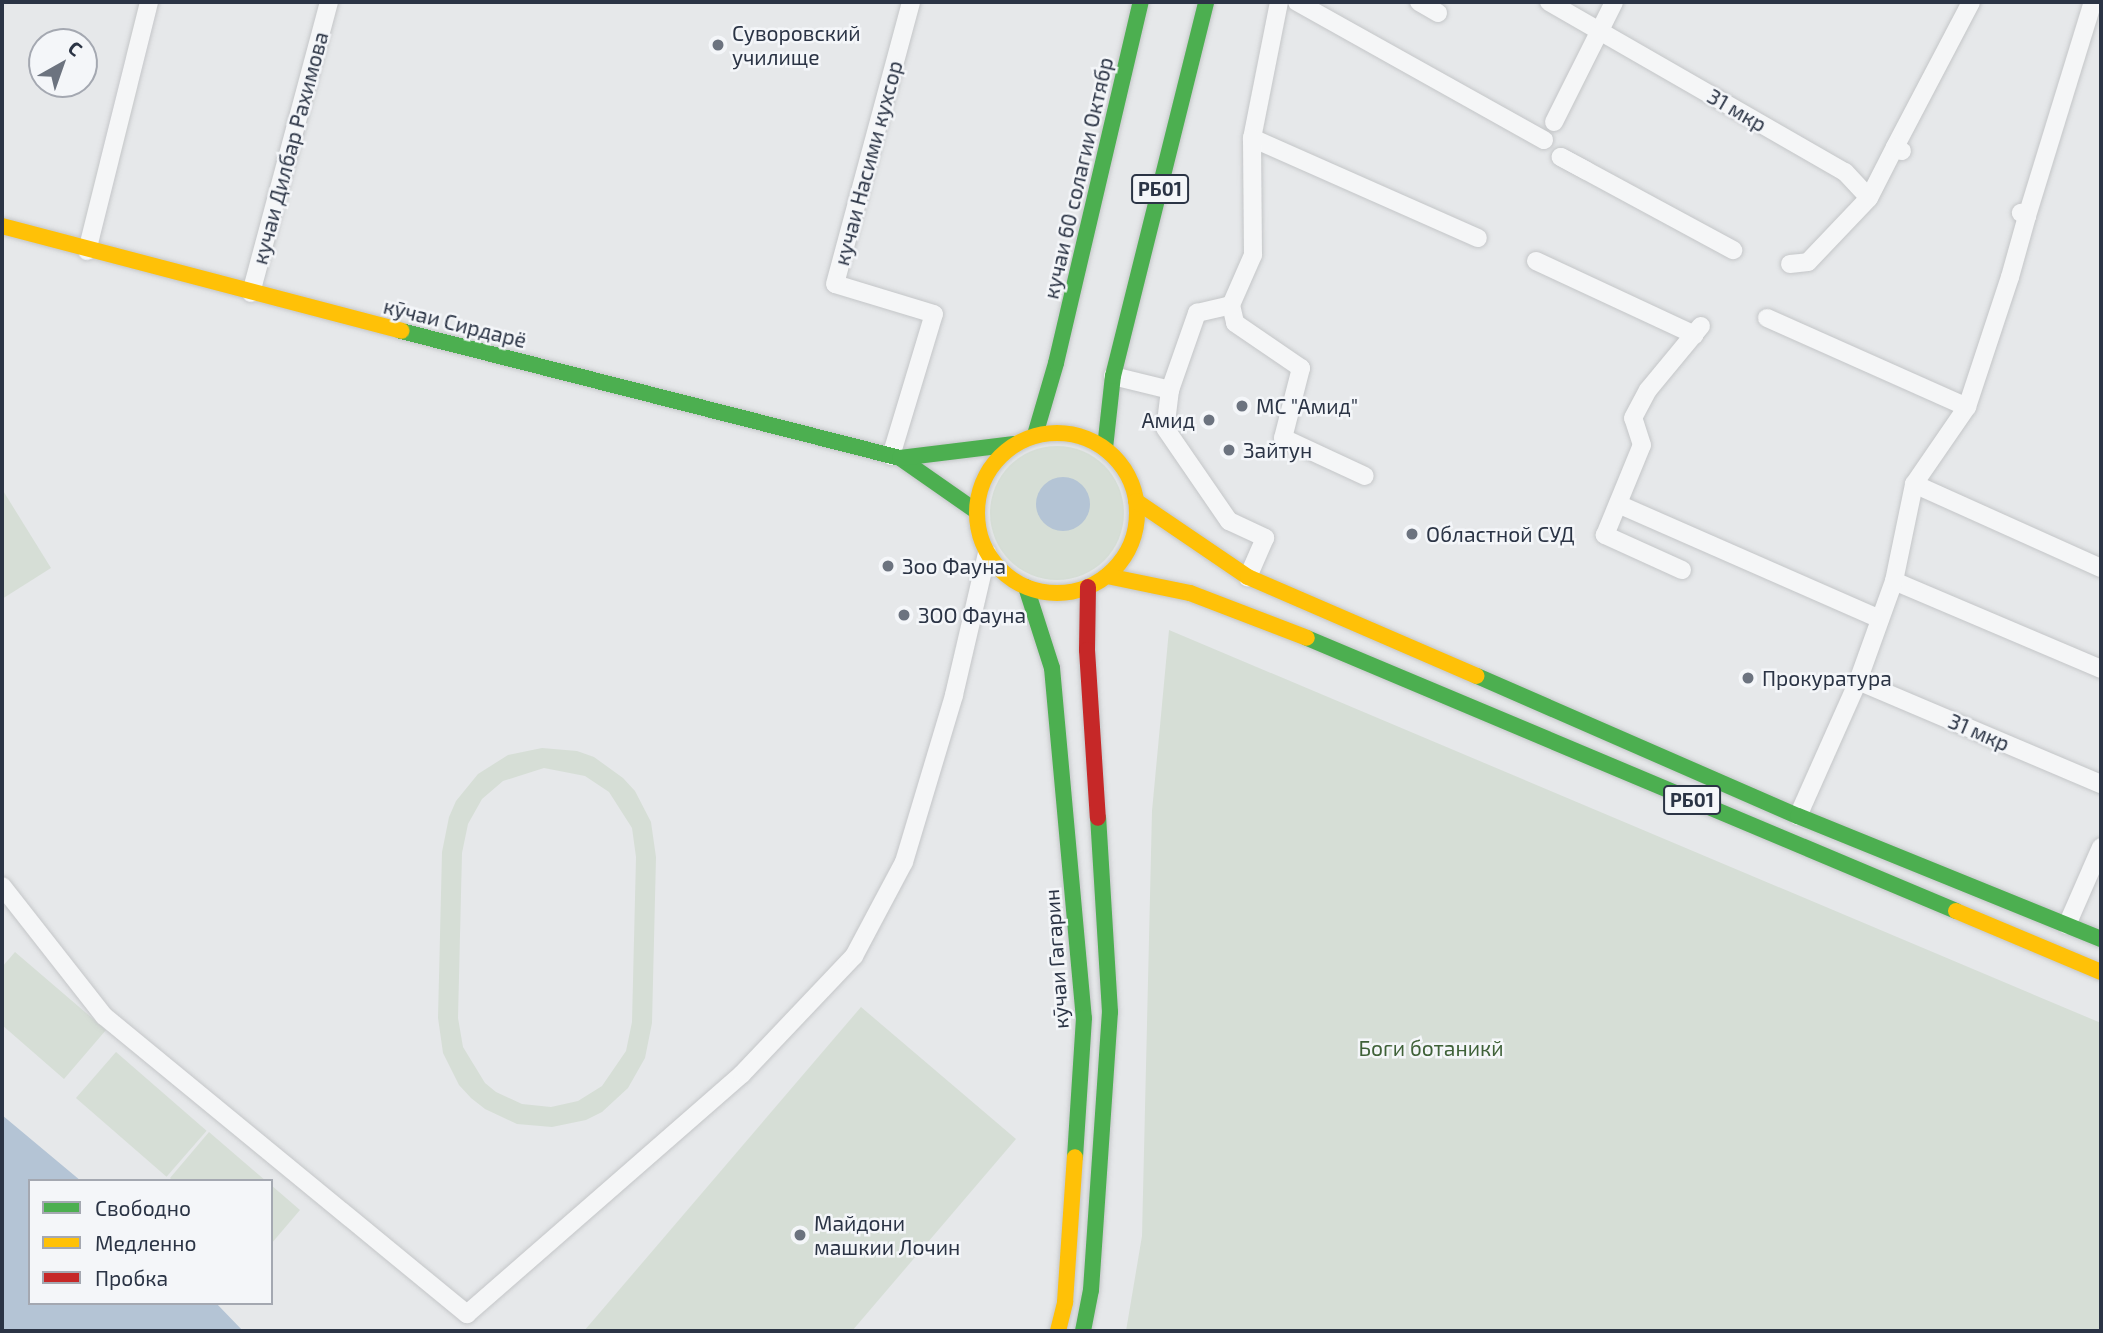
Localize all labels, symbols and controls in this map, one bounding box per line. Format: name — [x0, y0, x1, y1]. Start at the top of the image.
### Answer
place label: Суворовский училище — [732, 20, 861, 70]
north arrow — [28, 28, 98, 98]
street label: кучаи Дилбар Рахимова — [247, 29, 333, 267]
text: С — [64, 36, 87, 60]
marker: Суворовский училище — [710, 37, 726, 53]
street label: кучаи 60 солагии Октябр — [1038, 55, 1118, 301]
street label: кучаи Насими кухсор — [829, 58, 907, 268]
street label: 31 мкр — [1703, 83, 1771, 137]
road number: РБ01 — [1130, 174, 1190, 204]
street label: кӯчаи Сирдарё — [381, 293, 529, 353]
place label: МС "Амид" — [1256, 393, 1358, 419]
marker: МС "Амид" — [1234, 398, 1250, 414]
place label: Амид — [1142, 407, 1195, 433]
marker: Амид — [1201, 412, 1217, 428]
place label: Зайтун — [1243, 437, 1312, 463]
marker: Зайтун — [1221, 442, 1237, 458]
place label: Областной СУД — [1426, 521, 1575, 547]
marker: Областной СУД — [1404, 526, 1420, 542]
place label: Зоо Фауна — [902, 553, 1006, 579]
marker: Зоо Фауна — [880, 558, 896, 574]
place label: ЗОО Фауна — [918, 602, 1026, 628]
marker: ЗОО Фауна — [896, 607, 912, 623]
place label: Прокуратура — [1762, 665, 1892, 691]
marker: Прокуратура — [1740, 670, 1756, 686]
street label: 31 мкр — [1945, 708, 2013, 756]
road number: РБ01 — [1662, 785, 1722, 816]
street label: кӯчаи Гагарин — [1039, 888, 1073, 1030]
park label: Боги ботаникй — [1358, 1035, 1504, 1061]
legend — [28, 1179, 273, 1305]
text: Свободно — [95, 1195, 191, 1220]
place label: Майдони машкии Лочин — [814, 1210, 960, 1260]
marker: Майдони машкии Лочин — [792, 1227, 808, 1243]
text: Медленно — [95, 1230, 197, 1255]
text: Пробка — [95, 1265, 168, 1290]

